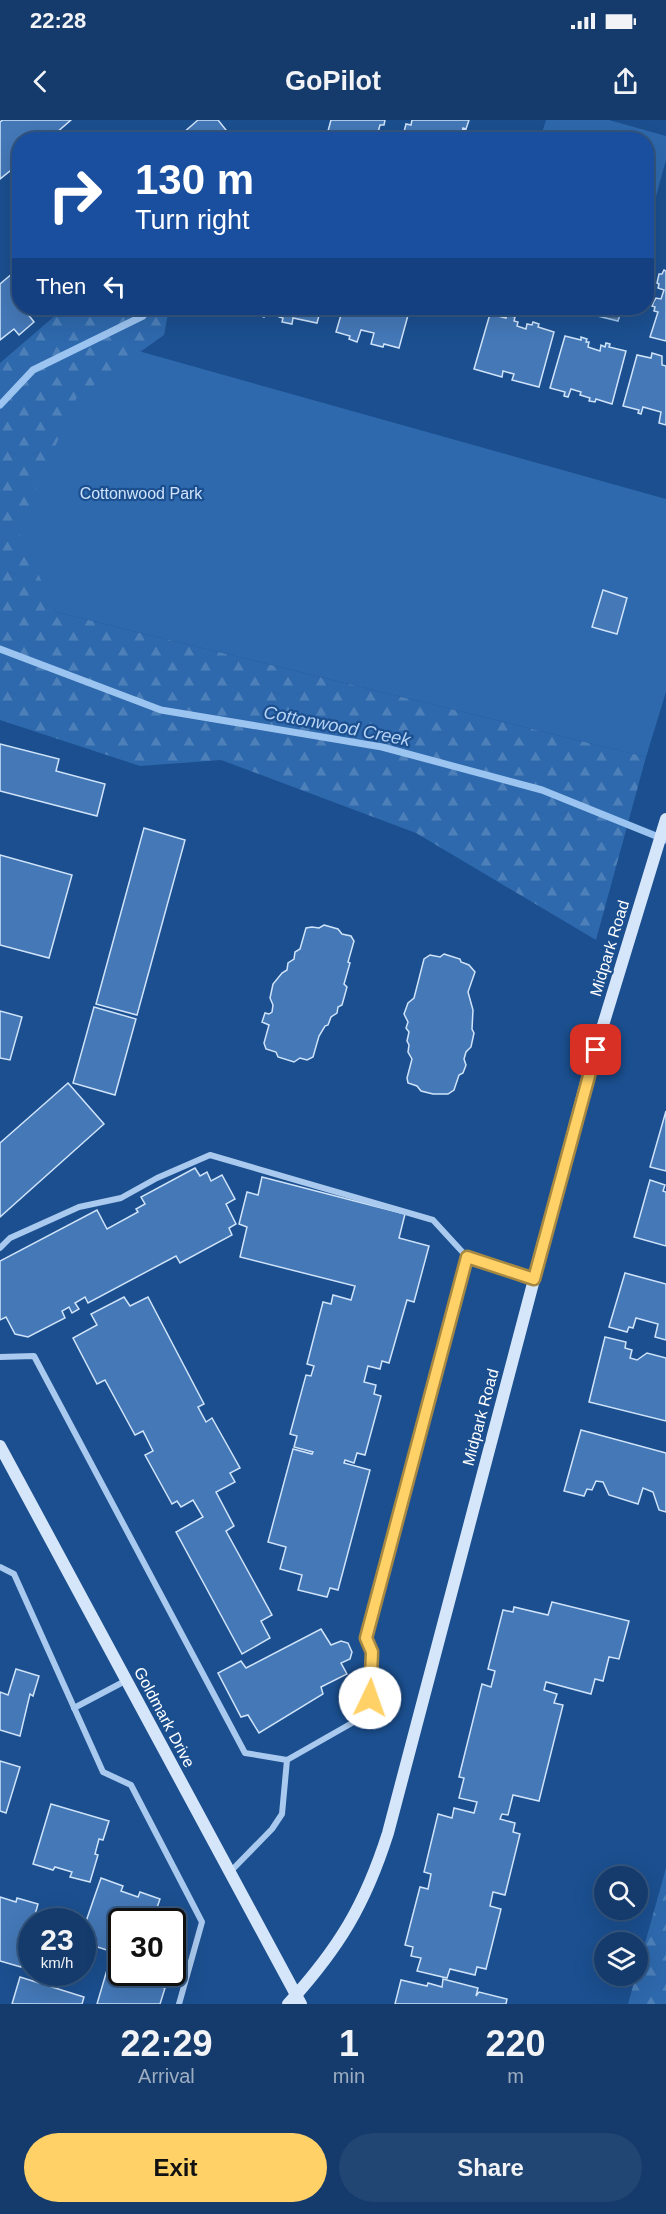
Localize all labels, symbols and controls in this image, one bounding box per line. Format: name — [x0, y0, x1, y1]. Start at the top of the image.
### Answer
text: 22:28 — [30, 8, 86, 33]
icon: back — [24, 65, 57, 98]
icon: share — [609, 65, 642, 98]
text: GoPilot — [285, 66, 381, 96]
icon: right — [36, 156, 114, 234]
text: 130 m — [135, 156, 254, 203]
text: Turn right — [135, 205, 250, 235]
icon: left — [98, 270, 131, 303]
text: Then — [36, 274, 86, 299]
park label: Cottonwood Park — [80, 485, 203, 502]
water label: Cottonwood Creek — [262, 702, 413, 750]
street label: Midpark Road — [587, 898, 632, 998]
pin — [570, 1024, 621, 1075]
icon: arrive — [579, 1033, 612, 1066]
street label: Midpark Road — [459, 1367, 502, 1467]
street label: Goldmark Drive — [131, 1664, 198, 1770]
position arrow — [338, 1666, 402, 1730]
map controls — [594, 1866, 648, 1986]
button: search — [594, 1866, 648, 1920]
speed limit sign: 30 — [108, 1908, 186, 1986]
text: 23 — [40, 1923, 74, 1956]
button: layers — [594, 1932, 648, 1986]
text: km/h — [41, 1954, 73, 1971]
text: 22:29 — [120, 2023, 212, 2064]
text: 1 — [339, 2023, 359, 2064]
text: 220 — [485, 2023, 546, 2064]
text: Arrival — [138, 2065, 195, 2087]
text: min — [333, 2065, 365, 2087]
text: m — [507, 2065, 524, 2087]
button: Exit — [24, 2133, 327, 2202]
button: Share — [339, 2133, 642, 2202]

